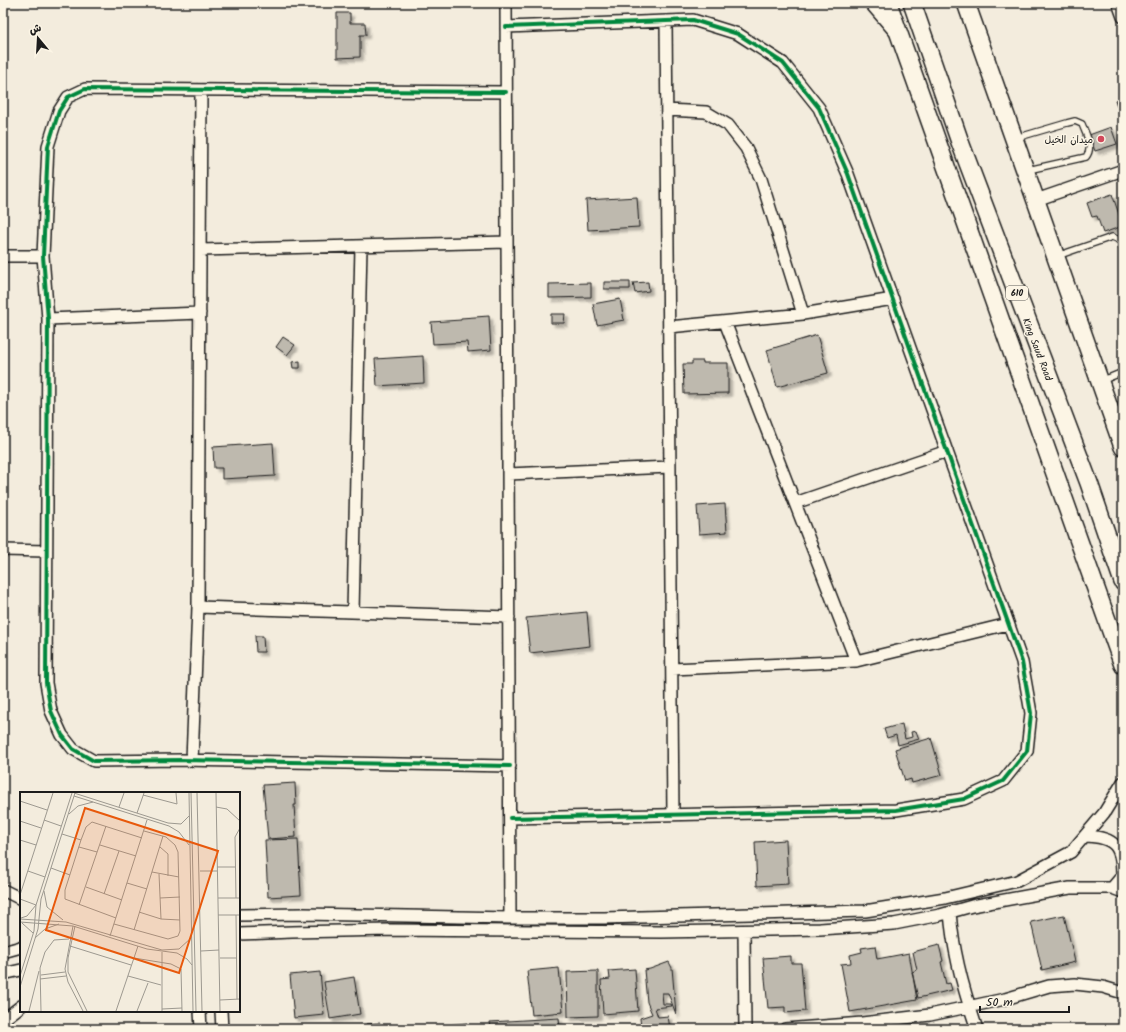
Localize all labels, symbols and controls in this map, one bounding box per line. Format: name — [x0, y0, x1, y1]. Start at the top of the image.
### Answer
north arrow — [18, 18, 58, 58]
text: ش — [27, 19, 44, 40]
place label: ميدان الخيل — [1044, 132, 1093, 148]
marker: ميدان الخيل — [1096, 134, 1106, 144]
road number: 610 — [1006, 286, 1028, 300]
street label: King Saud Road — [1018, 316, 1057, 384]
inset map — [20, 792, 240, 1012]
scale bar — [980, 988, 1069, 1014]
text: 50 m — [986, 993, 1013, 1012]

